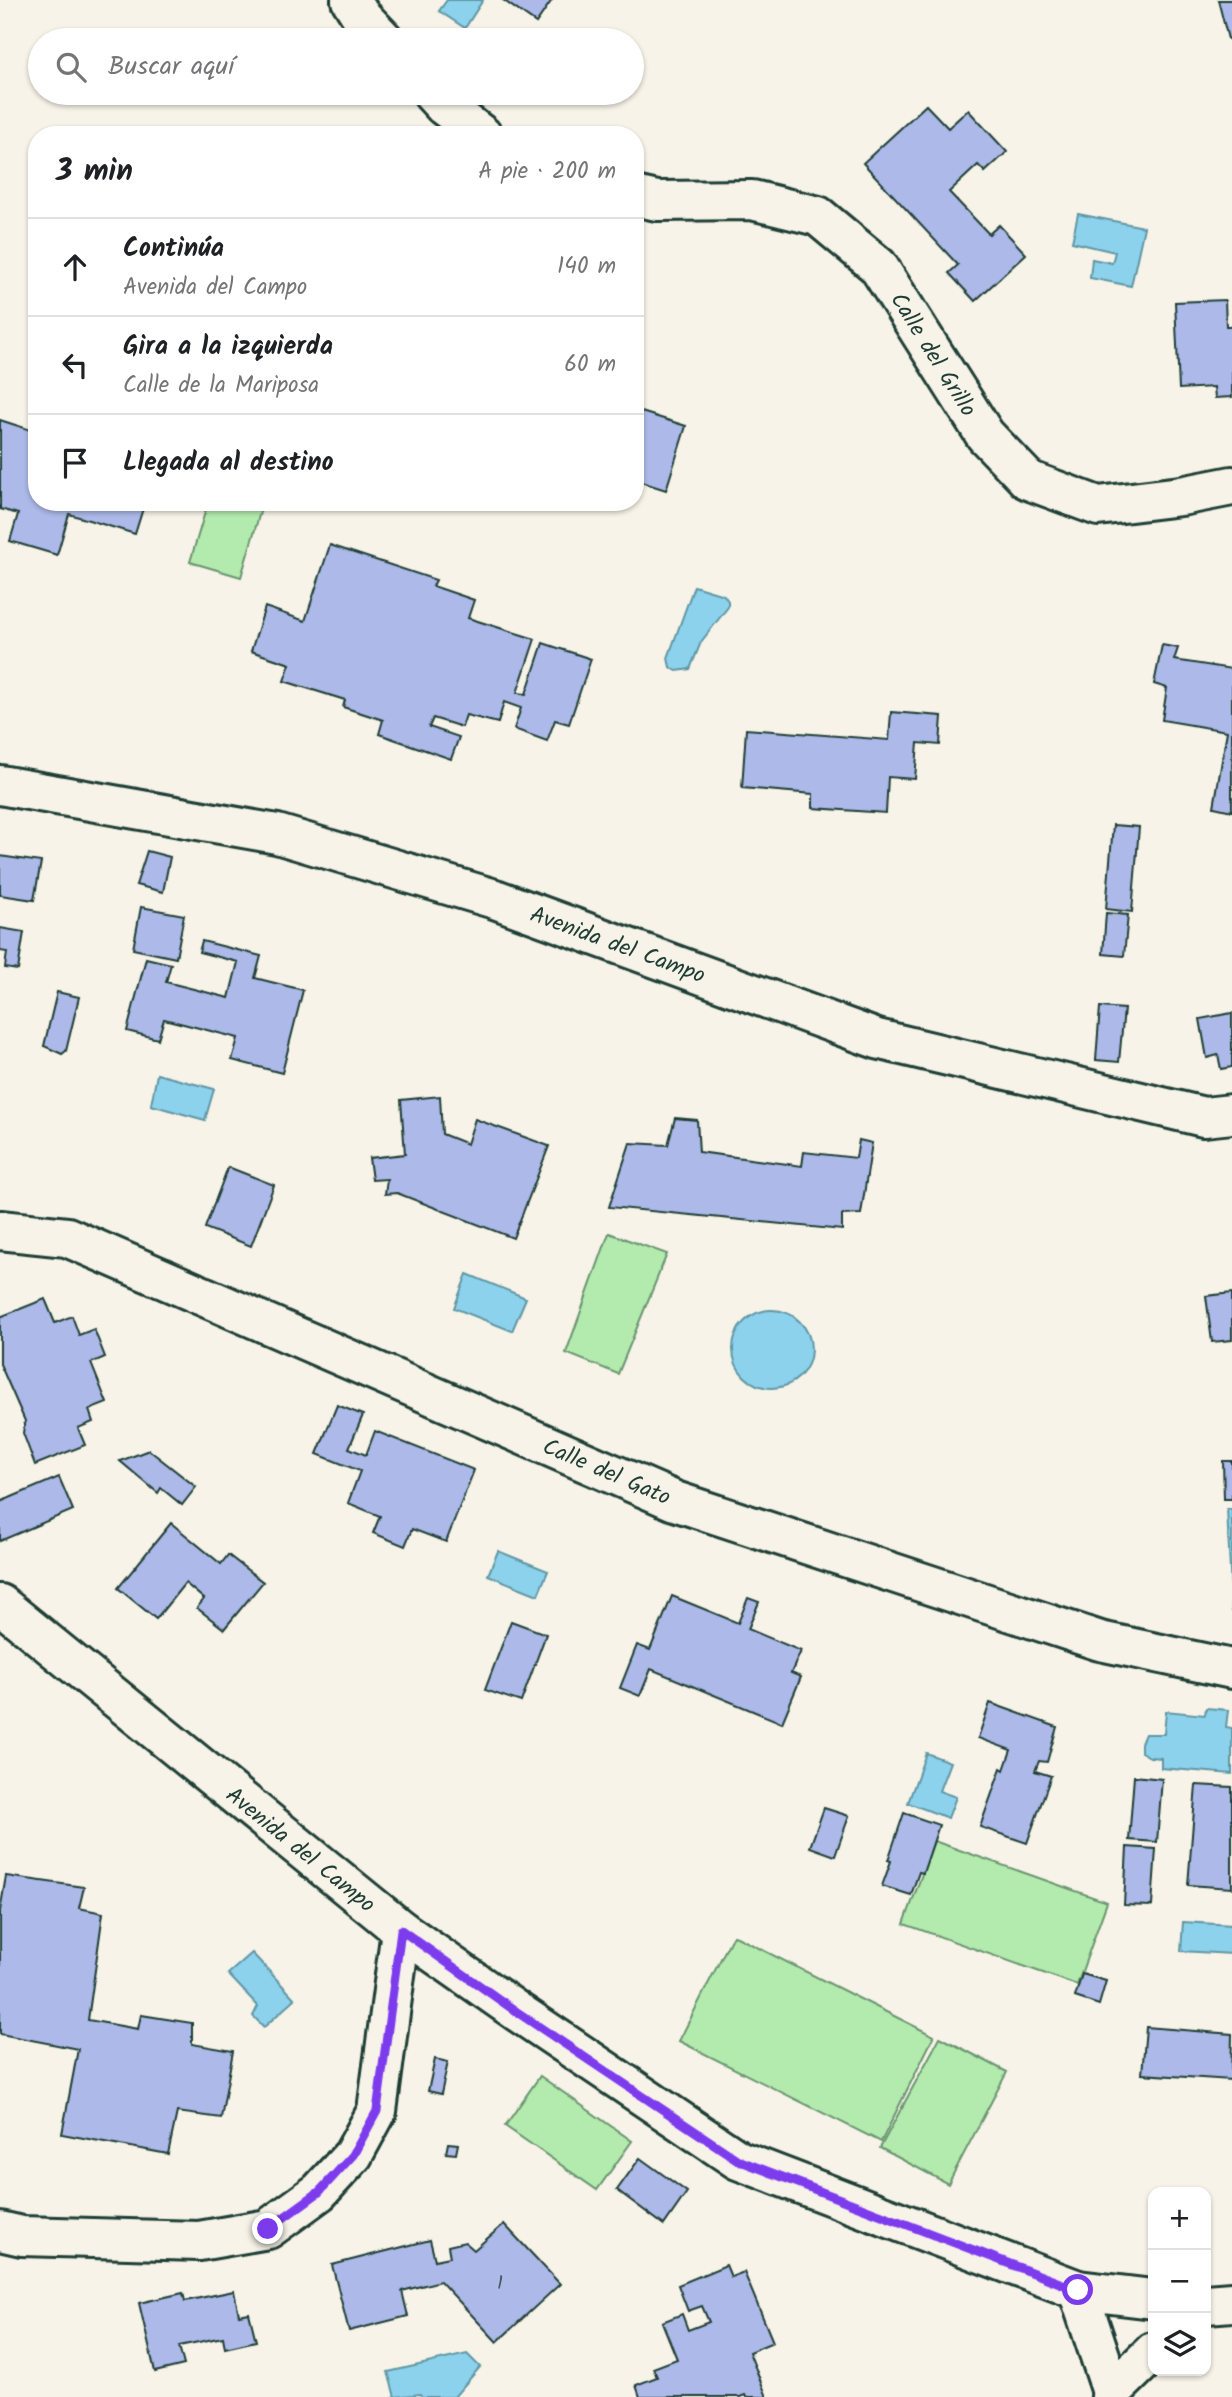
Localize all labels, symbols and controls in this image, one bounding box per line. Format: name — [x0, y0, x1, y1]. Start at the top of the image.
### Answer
search box — [28, 28, 644, 105]
text: Buscar aquí — [108, 46, 234, 88]
icon: search — [52, 48, 90, 86]
text: 3 min — [56, 148, 133, 196]
text: A pie · 200 m — [478, 154, 616, 190]
text: Continúa — [123, 228, 224, 270]
icon: ahead — [56, 248, 94, 286]
text: 140 m — [557, 249, 616, 285]
text: Avenida del Campo — [123, 270, 307, 306]
street label: Calle del Grillo — [880, 286, 985, 424]
text: Gira a la izquierda — [123, 326, 333, 368]
icon: left — [56, 346, 94, 384]
text: 60 m — [564, 347, 616, 383]
text: Calle de la Mariposa — [123, 368, 319, 404]
text: Llegada al destino — [123, 442, 334, 484]
icon: arrive — [56, 444, 94, 482]
street label: Avenida del Campo — [525, 897, 710, 994]
street label: Calle del Gato — [536, 1430, 676, 1516]
street label: Avenida del Campo — [217, 1779, 383, 1923]
map controls — [1148, 2187, 1211, 2376]
button: + — [1148, 2187, 1211, 2250]
route end — [252, 2213, 283, 2244]
button: − — [1148, 2250, 1211, 2313]
house number: 1 — [497, 2269, 503, 2299]
route start — [1062, 2274, 1093, 2305]
button: layers — [1148, 2313, 1211, 2376]

